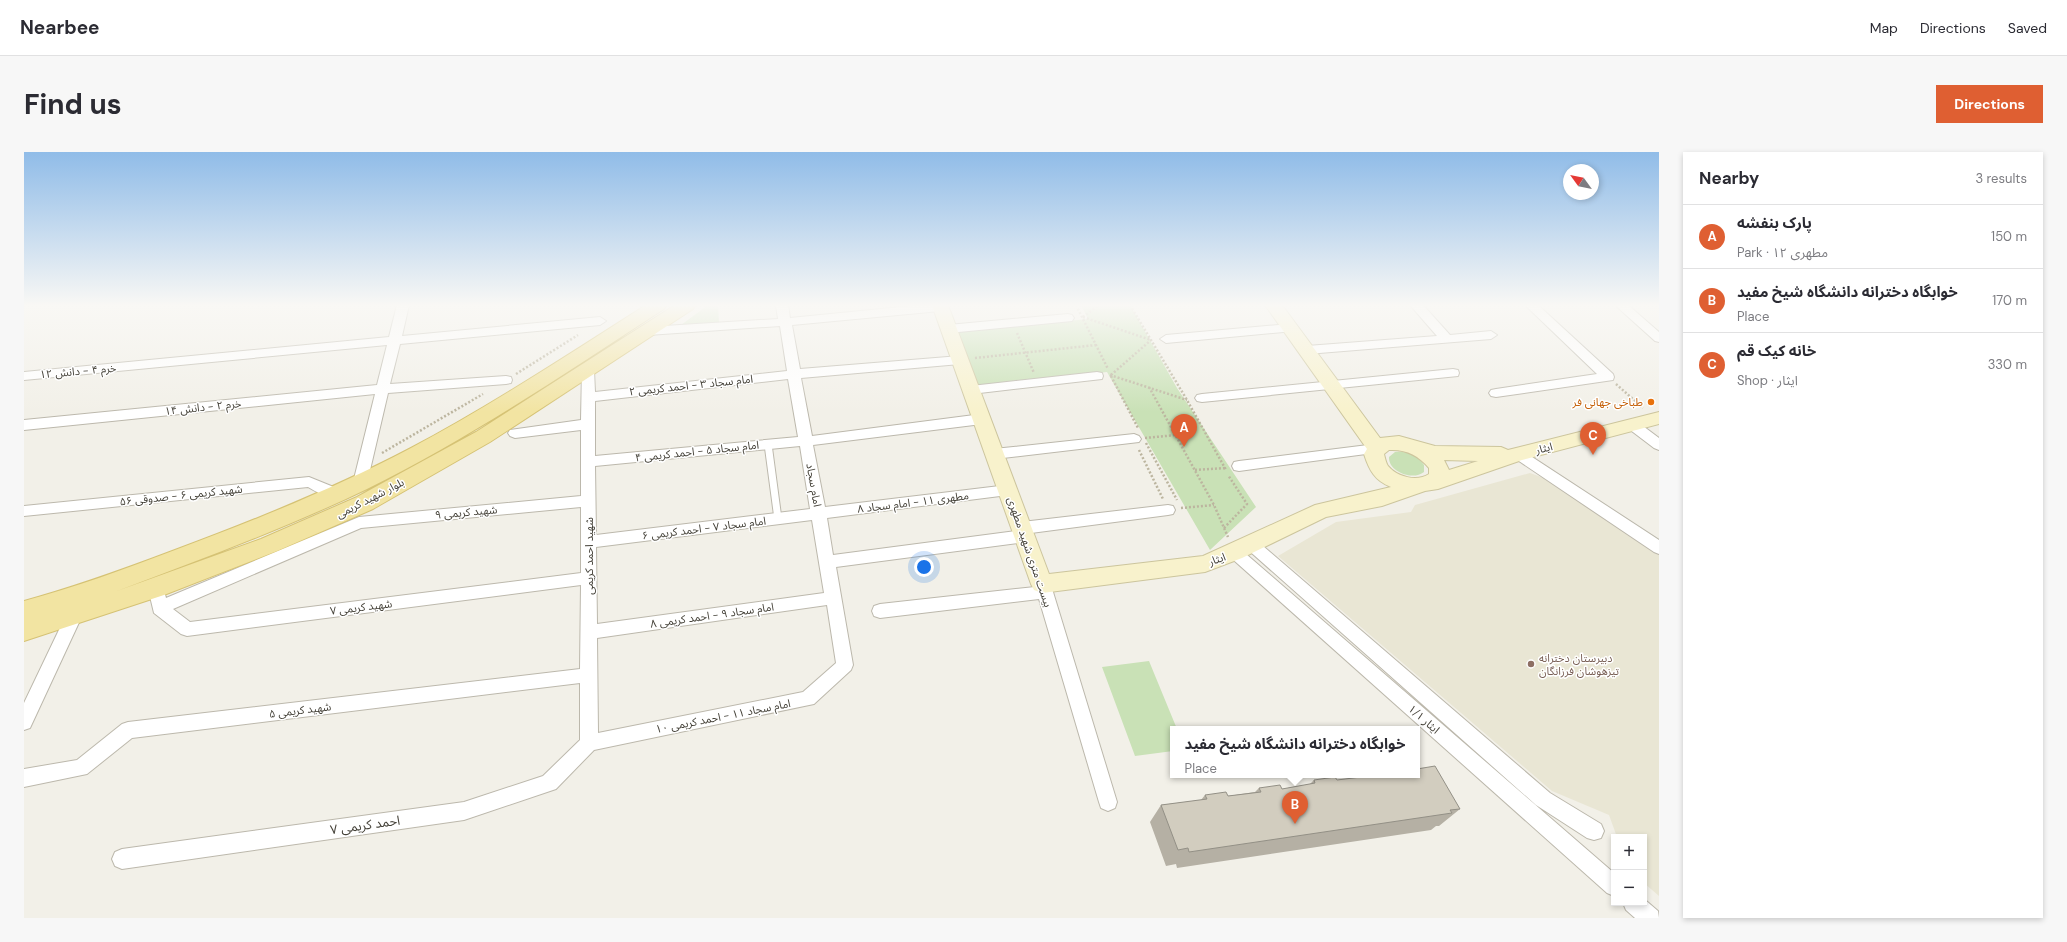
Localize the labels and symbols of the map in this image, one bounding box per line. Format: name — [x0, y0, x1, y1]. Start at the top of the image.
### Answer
north arrow — [1563, 164, 1599, 200]
street label: خرم ۴ - دانش ۱۲ — [39, 361, 118, 382]
street label: امام سجاد ۳ - احمد کریمی ۲ — [628, 372, 754, 399]
place label: طباخی جهانی فر — [1572, 395, 1643, 409]
street label: خرم ۲ - دانش ۱۴ — [164, 396, 243, 419]
marker: طباخی جهانی فر — [1646, 397, 1656, 407]
pin: A — [1171, 414, 1197, 447]
pin: C — [1580, 422, 1606, 455]
street label: امام سجاد ۵ - احمد کریمی ۴ — [634, 438, 760, 465]
street label: ایثار — [1533, 439, 1554, 457]
street label: امام سجاد — [802, 462, 825, 508]
street label: بلوار شهید کریمی — [334, 475, 406, 521]
street label: شهید کریمی ۶ - صدوقی ۵۶ — [119, 482, 244, 508]
street label: مطهری ۱۱ - امام سجاد ۸ — [856, 488, 970, 517]
street label: بیست متری شهید مطهری — [1004, 495, 1055, 609]
street label: شهید کریمی ۹ — [434, 502, 498, 522]
street label: امام سجاد ۷ - احمد کریمی ۶ — [641, 513, 767, 544]
street label: شهید احمد کریمی — [582, 517, 596, 595]
street label: ایثار — [1206, 549, 1228, 569]
your location — [914, 557, 934, 577]
street label: شهید کریمی ۷ — [329, 596, 393, 618]
street label: امام سجاد ۹ - احمد کریمی ۸ — [649, 599, 775, 632]
place label: دبیرستان دخترانه تیزهوشان فرزانگان — [1539, 651, 1619, 678]
marker: دبیرستان دخترانه تیزهوشان فرزانگان — [1526, 659, 1536, 669]
street label: امام سجاد ۱۱ - احمد کریمی ۱۰ — [654, 696, 792, 737]
street label: شهید کریمی ۵ — [268, 699, 332, 721]
street label: ایثار ۱/۱ — [1405, 702, 1443, 736]
pin: B — [1282, 791, 1308, 824]
street label: احمد کریمی ۷ — [329, 812, 401, 838]

